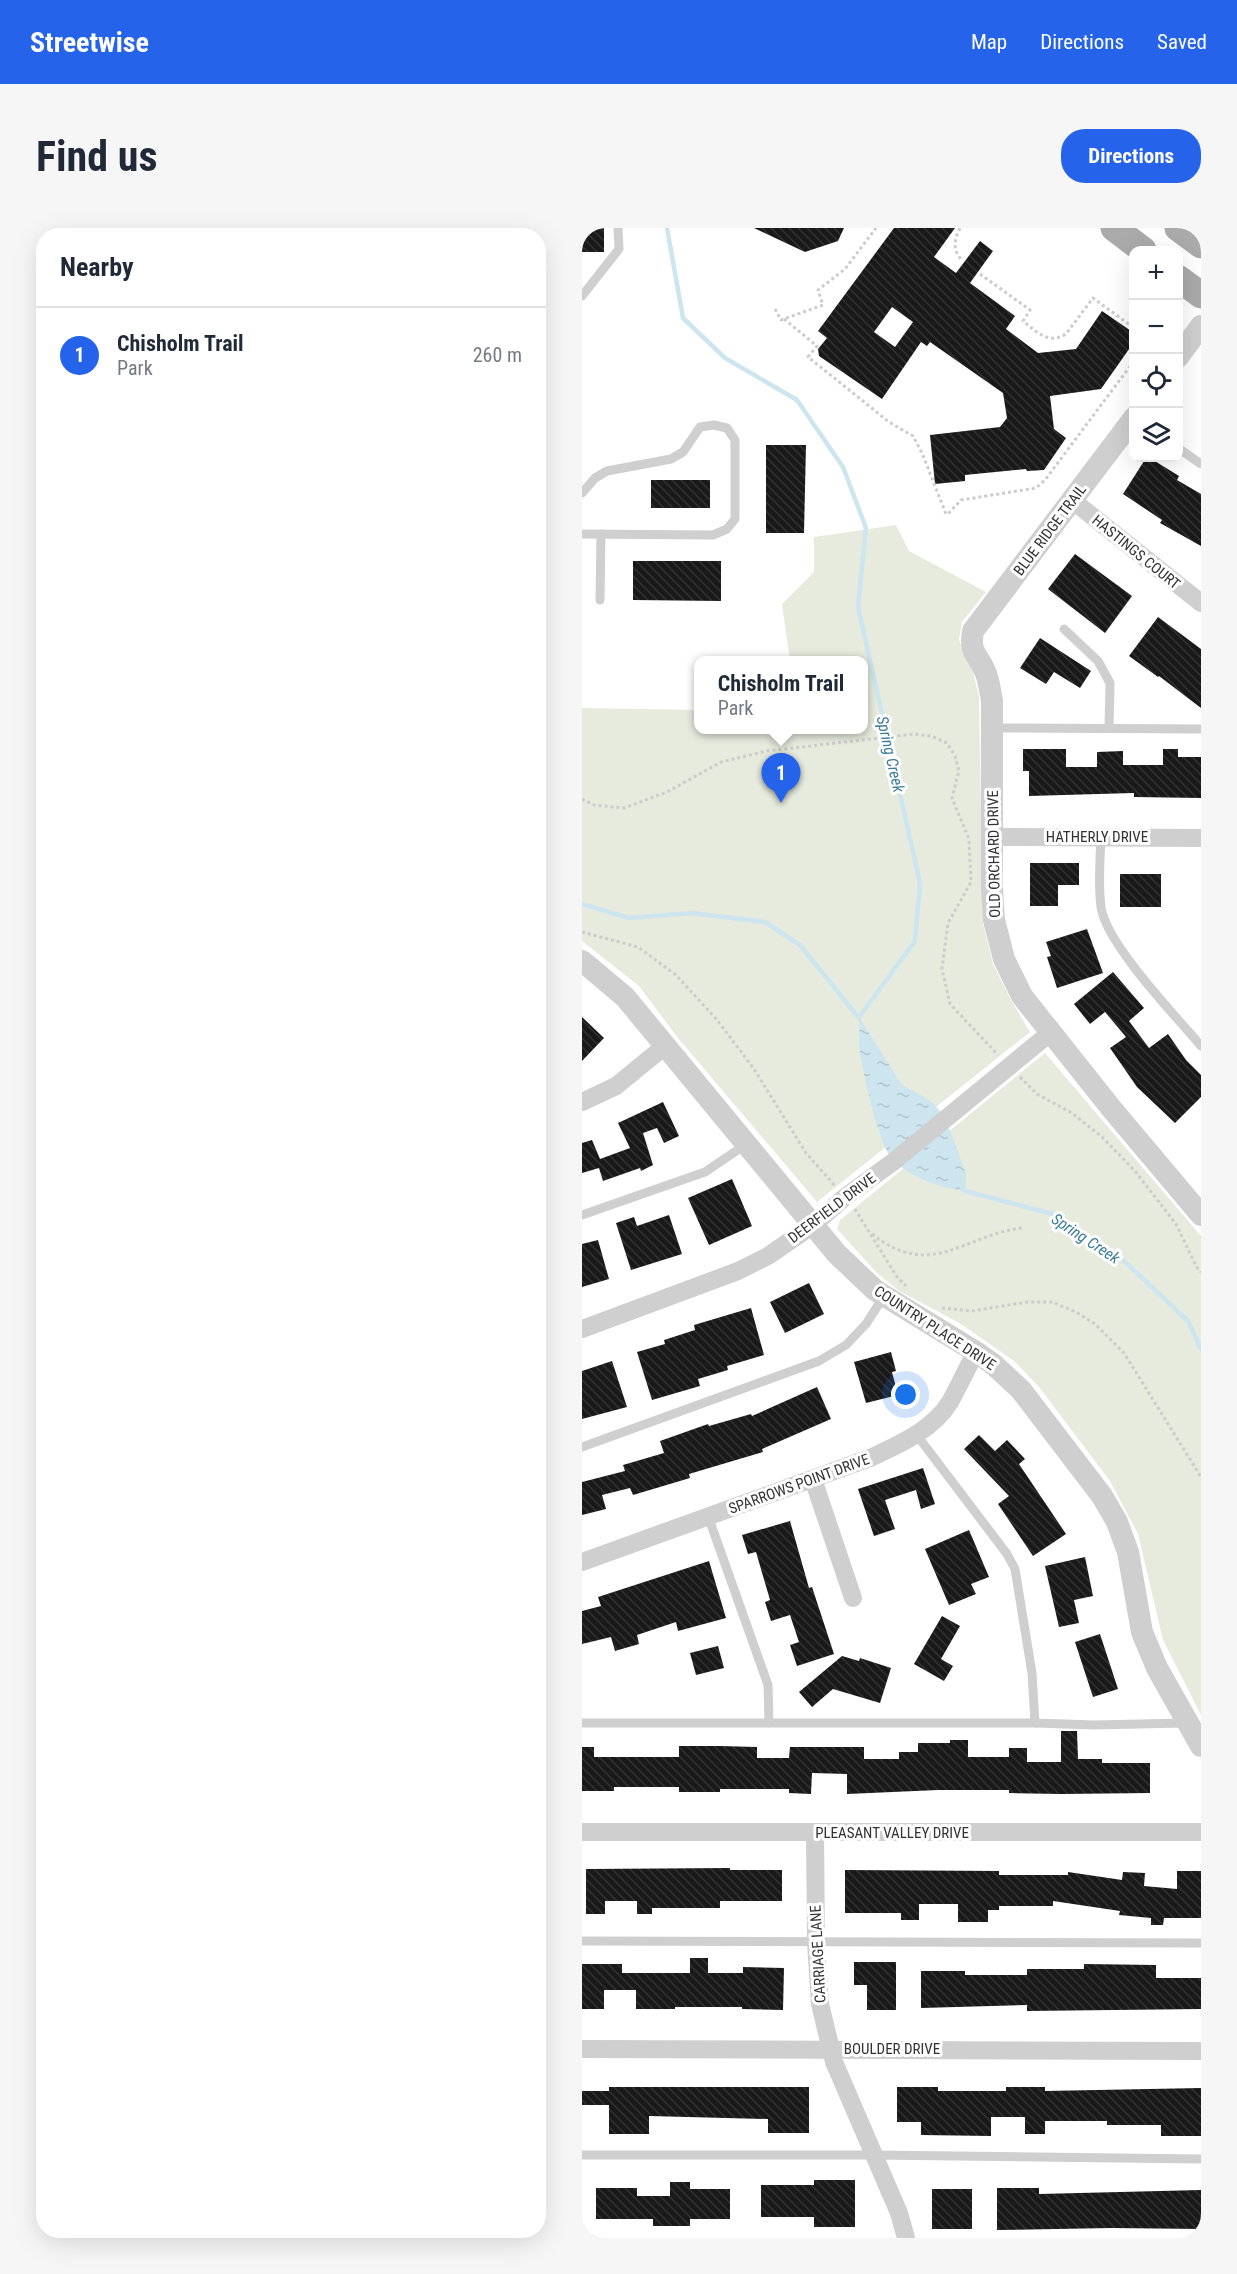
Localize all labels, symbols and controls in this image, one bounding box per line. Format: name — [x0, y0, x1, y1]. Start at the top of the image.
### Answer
text: Streetwise — [30, 26, 149, 59]
text: Map — [971, 30, 1007, 54]
text: Directions — [1040, 30, 1124, 54]
text: Saved — [1157, 30, 1207, 54]
button: Directions — [1061, 129, 1201, 183]
text: Find us — [36, 132, 157, 181]
map controls — [1129, 246, 1183, 462]
button: + — [1129, 246, 1183, 300]
text: Nearby — [60, 252, 134, 282]
button: − — [1129, 300, 1183, 354]
text: Chisholm Trail — [117, 331, 244, 356]
text: 1 — [74, 343, 85, 367]
text: 260 m — [473, 343, 522, 367]
button: locate — [1129, 354, 1183, 408]
text: Park — [117, 356, 153, 380]
button: layers — [1129, 408, 1183, 462]
street label: BLUE RIDGE TRAIL — [1010, 481, 1090, 579]
street label: HASTINGS COURT — [1088, 511, 1184, 593]
popup — [694, 656, 868, 734]
text: Chisholm Trail — [718, 671, 844, 696]
text: Park — [718, 696, 753, 720]
water label: Spring Creek — [873, 714, 909, 795]
pin: 1 — [762, 754, 800, 803]
street label: OLD ORCHARD DRIVE — [984, 790, 1004, 918]
street label: HATHERLY DRIVE — [1046, 828, 1148, 846]
street label: DEERFIELD DRIVE — [785, 1169, 879, 1247]
water label: Spring Creek — [1048, 1209, 1124, 1268]
street label: COUNTRY PLACE DRIVE — [871, 1282, 999, 1374]
your location — [891, 1380, 920, 1409]
street label: SPARROWS POINT DRIVE — [726, 1450, 872, 1518]
street label: PLEASANT VALLEY DRIVE — [815, 1824, 969, 1842]
street label: CARRIAGE LANE — [806, 1905, 830, 2003]
street label: BOULDER DRIVE — [844, 2040, 940, 2058]

